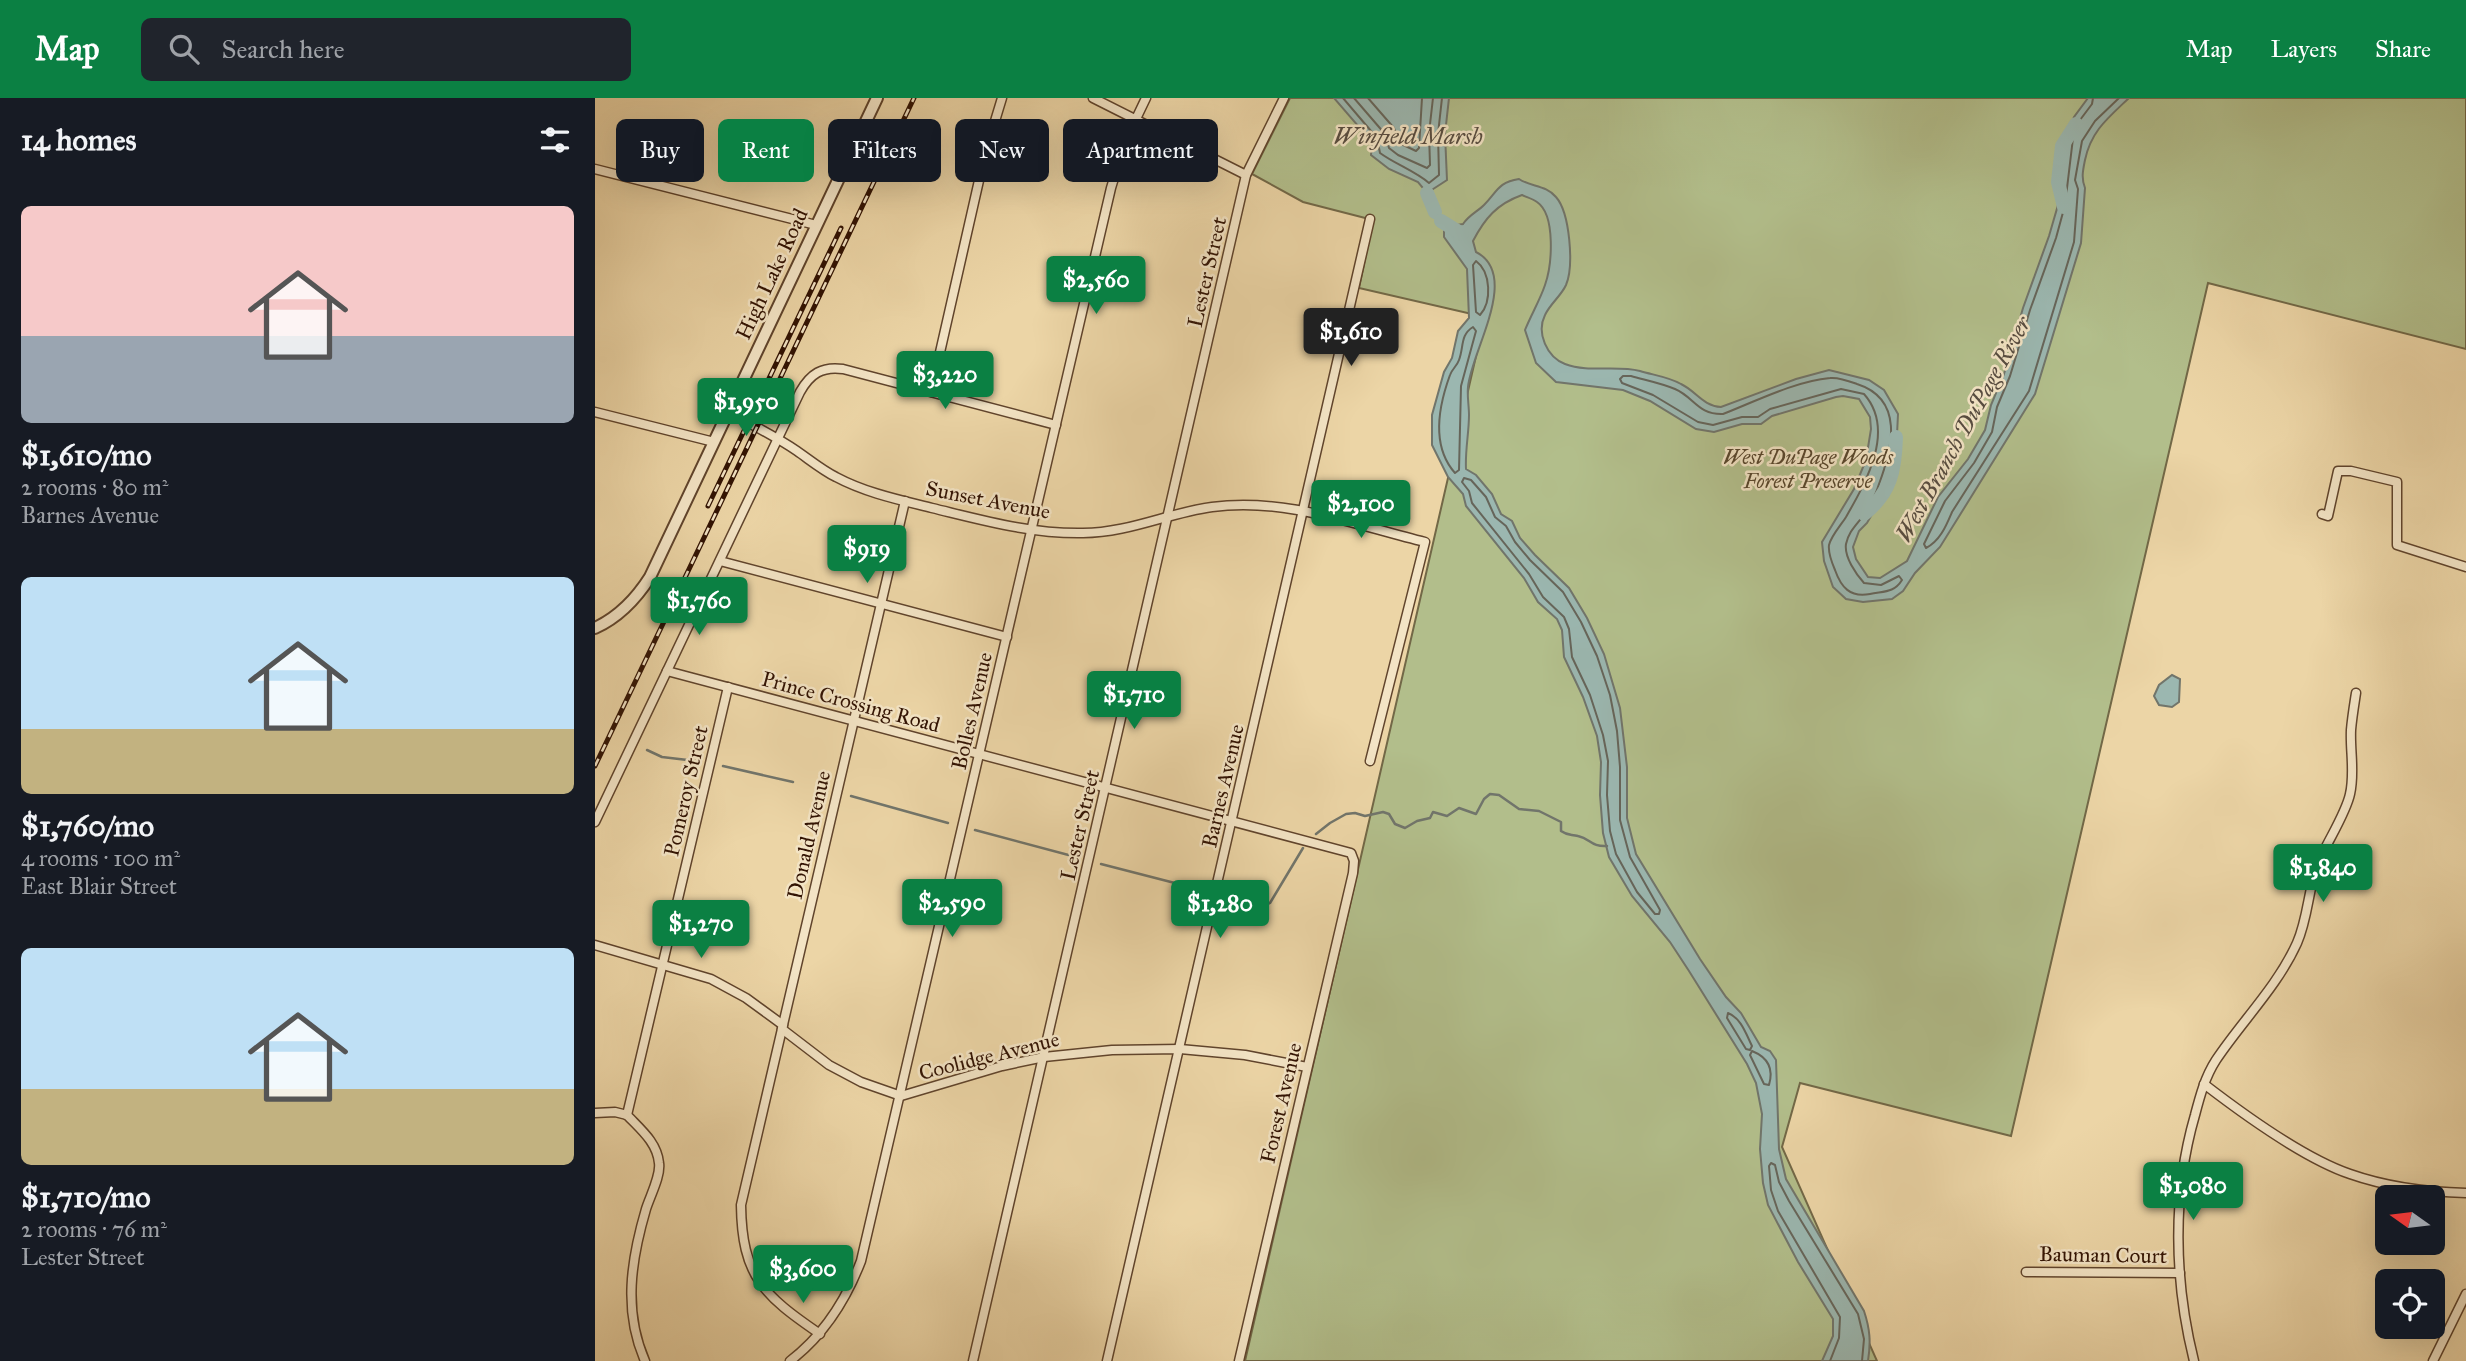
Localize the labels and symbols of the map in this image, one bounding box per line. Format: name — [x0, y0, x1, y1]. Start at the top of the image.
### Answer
water label: Winfield Marsh — [1333, 122, 1483, 150]
street label: High Lake Road — [730, 204, 814, 344]
street label: Lester Street — [1182, 214, 1232, 330]
pin: $2,560 — [1039, 256, 1153, 316]
pin: $1,610 — [1294, 308, 1408, 368]
water label: West Branch DuPage River — [1889, 310, 2037, 547]
pin: $3,220 — [888, 352, 1002, 411]
pin: $1,950 — [689, 378, 803, 438]
park label: West DuPage Woods Forest Preserve — [1723, 444, 1894, 494]
street label: Sunset Avenue — [924, 475, 1053, 525]
pin: $2,100 — [1304, 480, 1418, 540]
pin: $919 — [826, 526, 908, 585]
pin: $1,760 — [642, 578, 756, 637]
street label: Bolles Avenue — [946, 649, 998, 772]
street label: Prince Crossing Road — [759, 666, 943, 738]
pin: $1,710 — [1077, 672, 1191, 731]
street label: Barnes Avenue — [1196, 721, 1250, 850]
street label: Pomeroy Street — [658, 723, 714, 859]
street label: Lester Street — [1055, 767, 1105, 883]
street label: Donald Avenue — [782, 768, 836, 902]
pin: $1,840 — [2266, 844, 2380, 904]
pin: $2,590 — [895, 880, 1009, 939]
pin: $1,280 — [1163, 880, 1277, 940]
pin: $1,270 — [644, 900, 758, 960]
street label: Coolidge Avenue — [916, 1026, 1062, 1086]
street label: Forest Avenue — [1254, 1040, 1308, 1166]
pin: $1,080 — [2136, 1162, 2250, 1222]
north arrow — [2375, 1185, 2445, 1255]
street label: Bauman Court — [2039, 1241, 2168, 1269]
pin: $3,600 — [746, 1246, 860, 1305]

